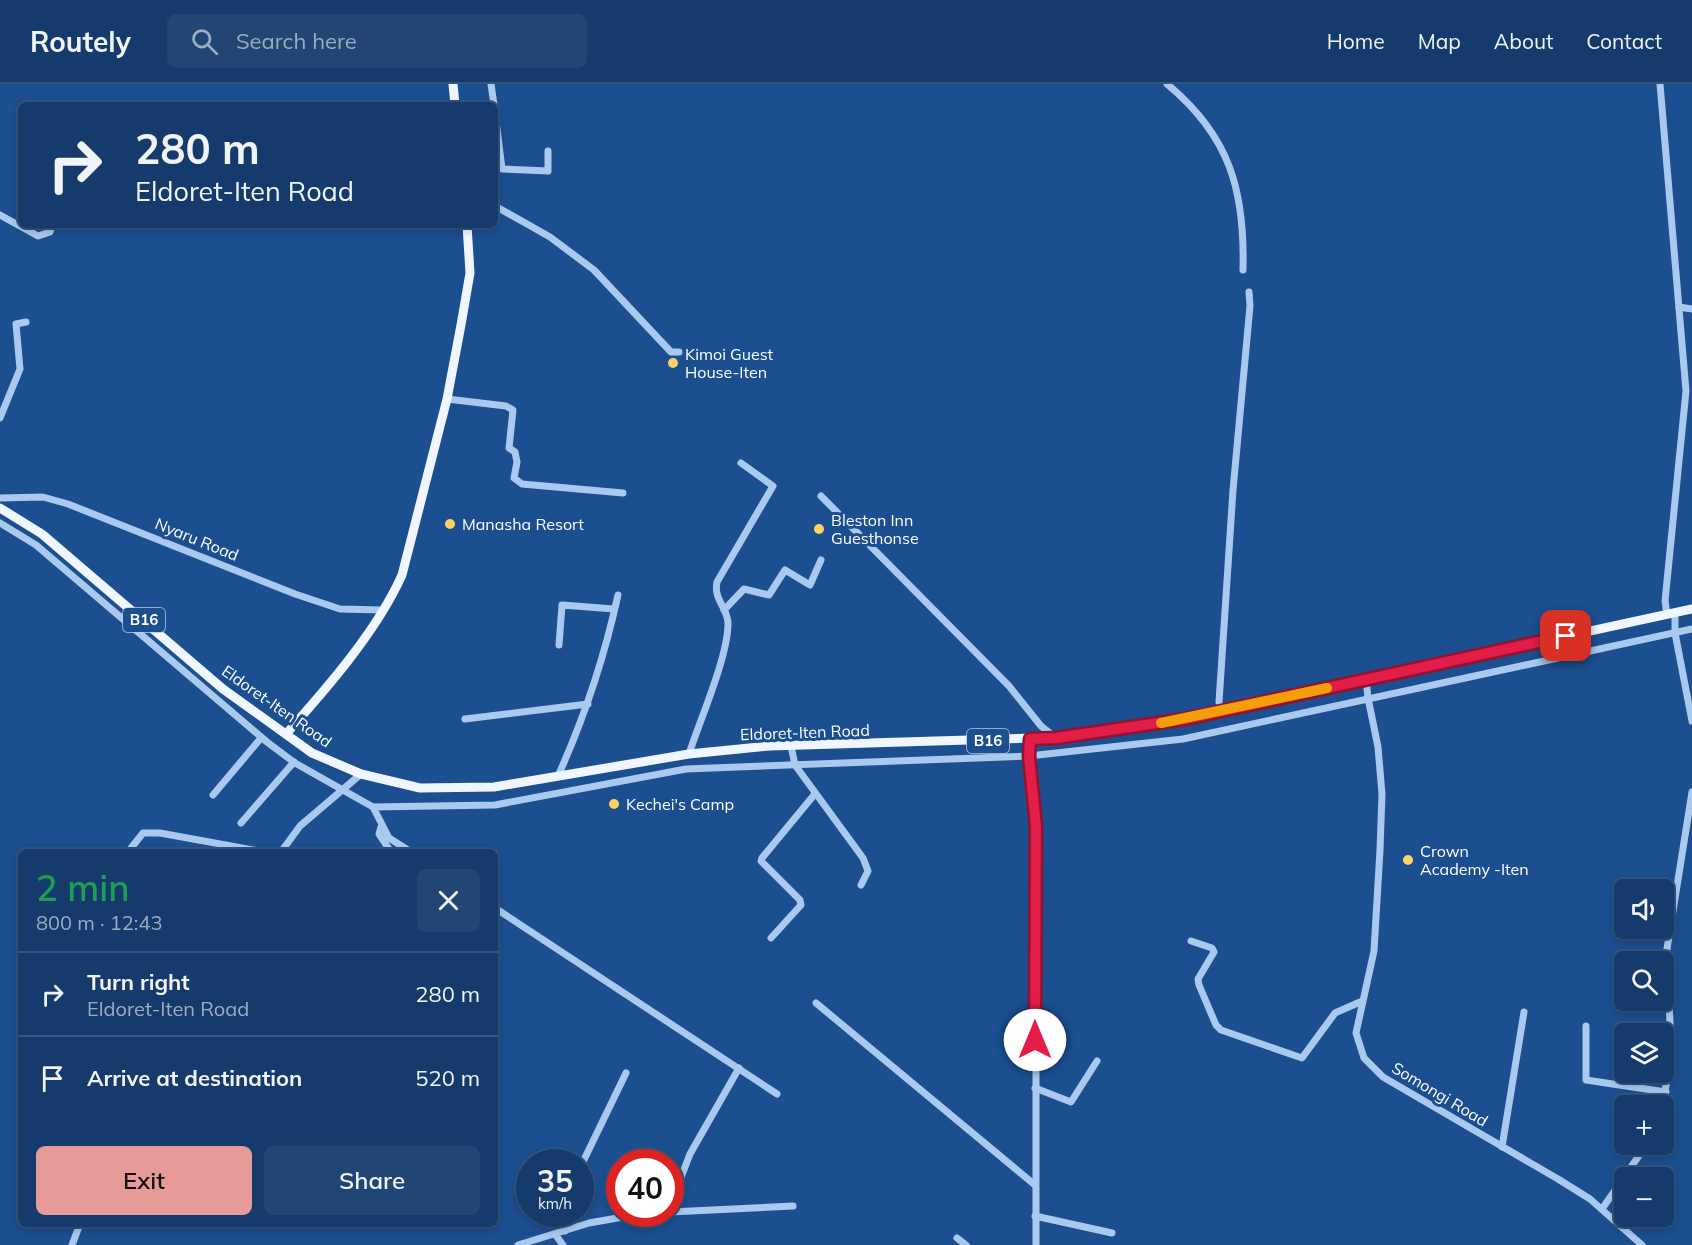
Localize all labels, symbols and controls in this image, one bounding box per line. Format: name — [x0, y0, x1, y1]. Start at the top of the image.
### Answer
search box — [167, 14, 587, 68]
text: Routely — [30, 24, 131, 59]
icon: search — [188, 25, 221, 58]
text: Search here — [236, 27, 357, 55]
text: Home — [1327, 28, 1385, 54]
text: Map — [1418, 28, 1461, 54]
text: About — [1494, 28, 1553, 54]
text: Contact — [1586, 28, 1662, 54]
text: 280 m — [135, 122, 260, 175]
icon: right — [36, 126, 114, 204]
text: Eldoret-Iten Road — [135, 174, 354, 208]
place label: Kimoi Guest House-Iten — [685, 344, 774, 382]
marker: Kimoi Guest House-Iten — [666, 356, 680, 370]
place label: Bleston Inn Guesthonse — [831, 510, 919, 548]
street label: Nyaru Road — [152, 513, 242, 565]
place label: Manasha Resort — [462, 514, 584, 534]
marker: Manasha Resort — [443, 517, 457, 531]
marker: Bleston Inn Guesthonse — [812, 522, 826, 536]
road number: B16 — [123, 608, 165, 632]
pin — [1540, 610, 1591, 661]
icon: arrive — [1549, 619, 1582, 652]
street label: Eldoret-Iten Road — [218, 661, 336, 751]
street label: Eldoret-Iten Road — [740, 720, 870, 744]
road number: B16 — [967, 729, 1009, 753]
place label: Kechei's Camp — [626, 794, 734, 814]
marker: Kechei's Camp — [607, 797, 621, 811]
place label: Crown Academy -Iten — [1420, 841, 1529, 879]
marker: Crown Academy -Iten — [1401, 853, 1415, 867]
text: 2 min — [36, 865, 130, 910]
button: close — [417, 869, 480, 932]
map controls — [1614, 879, 1674, 1227]
button: sound — [1614, 879, 1674, 939]
text: 800 m · 12:43 — [36, 910, 162, 935]
button: search — [1614, 951, 1674, 1011]
text: Turn right — [87, 968, 190, 996]
icon: right — [36, 978, 69, 1011]
text: 280 m — [415, 980, 480, 1008]
text: Eldoret-Iten Road — [87, 996, 249, 1021]
position arrow — [1003, 1008, 1067, 1072]
button: layers — [1614, 1023, 1674, 1083]
street label: Somongi Road — [1388, 1057, 1492, 1131]
icon: arrive — [36, 1062, 69, 1095]
text: Arrive at destination — [87, 1064, 302, 1092]
text: 520 m — [415, 1064, 480, 1092]
button: + — [1614, 1095, 1674, 1155]
button: Exit — [36, 1146, 252, 1215]
button: Share — [264, 1146, 480, 1215]
speed limit sign: 40 — [606, 1149, 684, 1227]
text: 35 — [537, 1162, 573, 1200]
button: − — [1614, 1167, 1674, 1227]
text: km/h — [538, 1194, 572, 1213]

